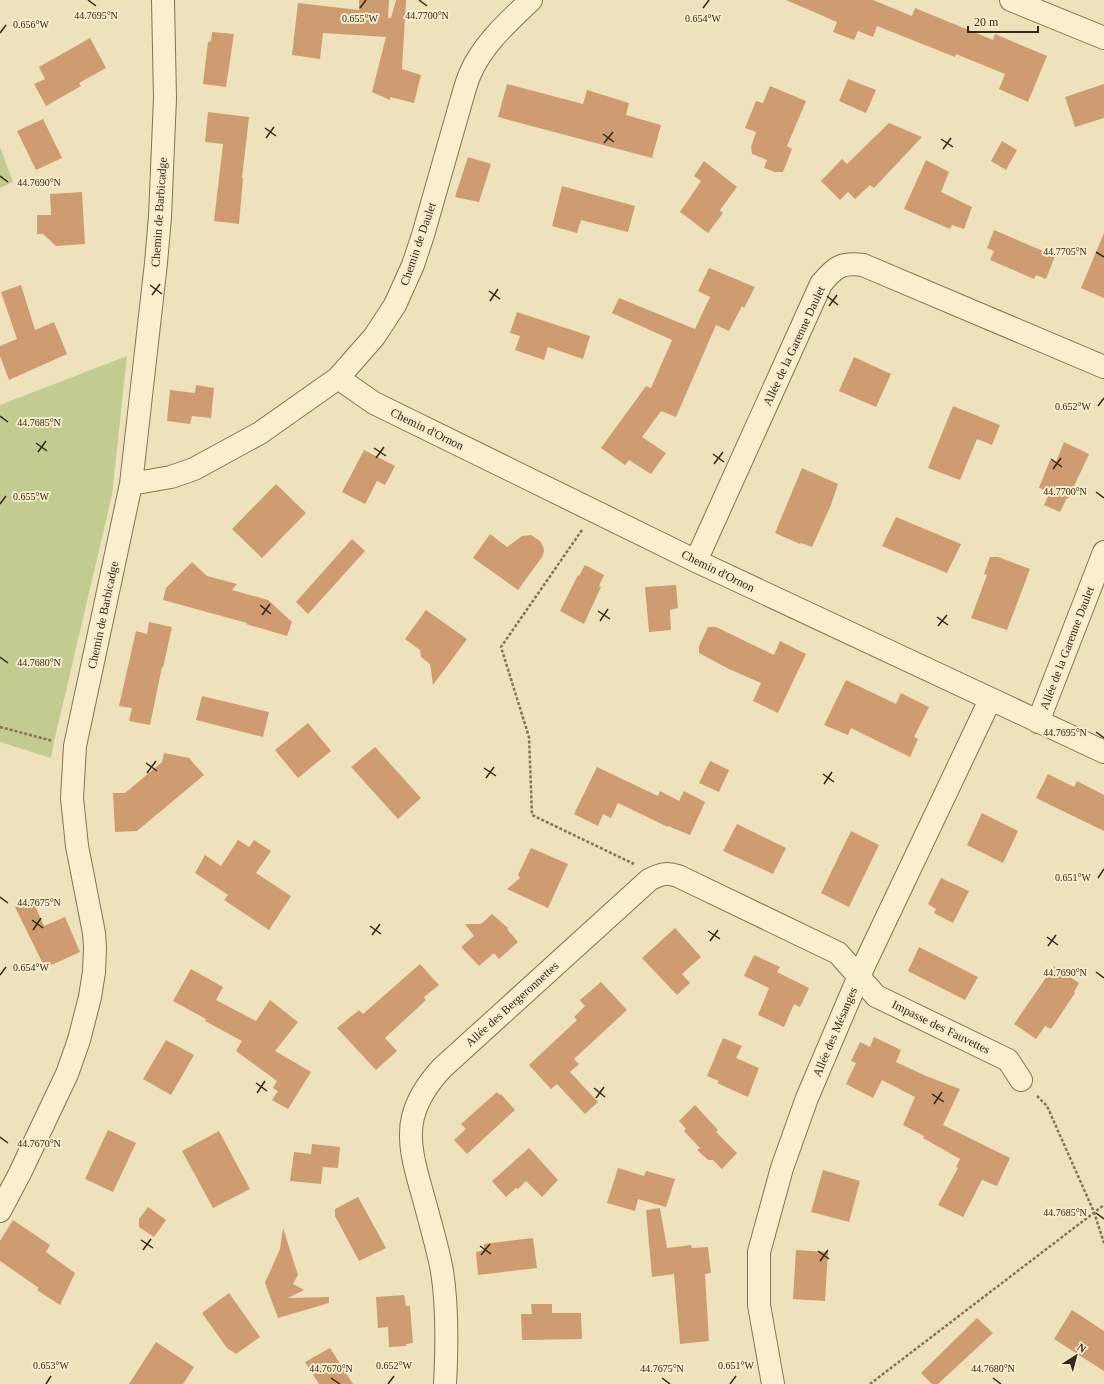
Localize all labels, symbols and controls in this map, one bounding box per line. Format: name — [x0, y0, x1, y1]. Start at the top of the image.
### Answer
scale bar — [968, 8, 1038, 34]
text: 44.7695°N — [74, 10, 118, 21]
text: 44.7700°N — [405, 10, 449, 21]
text: 0.655°W — [342, 13, 379, 24]
text: 0.654°W — [685, 13, 722, 24]
text: 20 m — [974, 15, 999, 29]
text: 0.656°W — [13, 19, 50, 30]
street label: Chemin de Barbicadge — [148, 157, 170, 267]
text: 44.7690°N — [17, 177, 61, 188]
street label: Chemin de Daulet — [397, 200, 439, 288]
text: 44.7705°N — [1043, 246, 1087, 257]
street label: Allée de la Garenne Daulet — [760, 283, 828, 408]
text: 0.652°W — [1055, 401, 1092, 412]
street label: Chemin d'Ornon — [388, 405, 466, 453]
text: 44.7685°N — [17, 417, 61, 428]
text: 44.7700°N — [1043, 486, 1087, 497]
text: 0.655°W — [13, 491, 50, 502]
street label: Chemin d'Ornon — [679, 547, 757, 595]
street label: Chemin de Barbicadge — [85, 560, 121, 670]
street label: Allée de la Garenne Daulet — [1037, 584, 1097, 711]
text: 44.7680°N — [17, 657, 61, 668]
text: 44.7695°N — [1043, 727, 1087, 738]
text: 0.651°W — [1055, 872, 1092, 883]
text: 44.7675°N — [17, 897, 61, 908]
street label: Allée des Bergeronnettes — [463, 958, 562, 1049]
text: 0.654°W — [13, 962, 50, 973]
text: 44.7690°N — [1043, 967, 1087, 978]
street label: Allée des Mésanges — [810, 985, 860, 1079]
street label: Impasse des Fauvettes — [890, 997, 993, 1057]
text: 44.7670°N — [17, 1138, 61, 1149]
text: 44.7685°N — [1043, 1207, 1087, 1218]
north arrow — [1056, 1336, 1096, 1376]
text: N — [1075, 1341, 1089, 1355]
text: 0.653°W — [33, 1360, 70, 1371]
text: 0.652°W — [376, 1360, 413, 1371]
text: 0.651°W — [718, 1360, 755, 1371]
text: 44.7670°N — [309, 1363, 353, 1374]
text: 44.7675°N — [640, 1363, 684, 1374]
text: 44.7680°N — [971, 1363, 1015, 1374]

